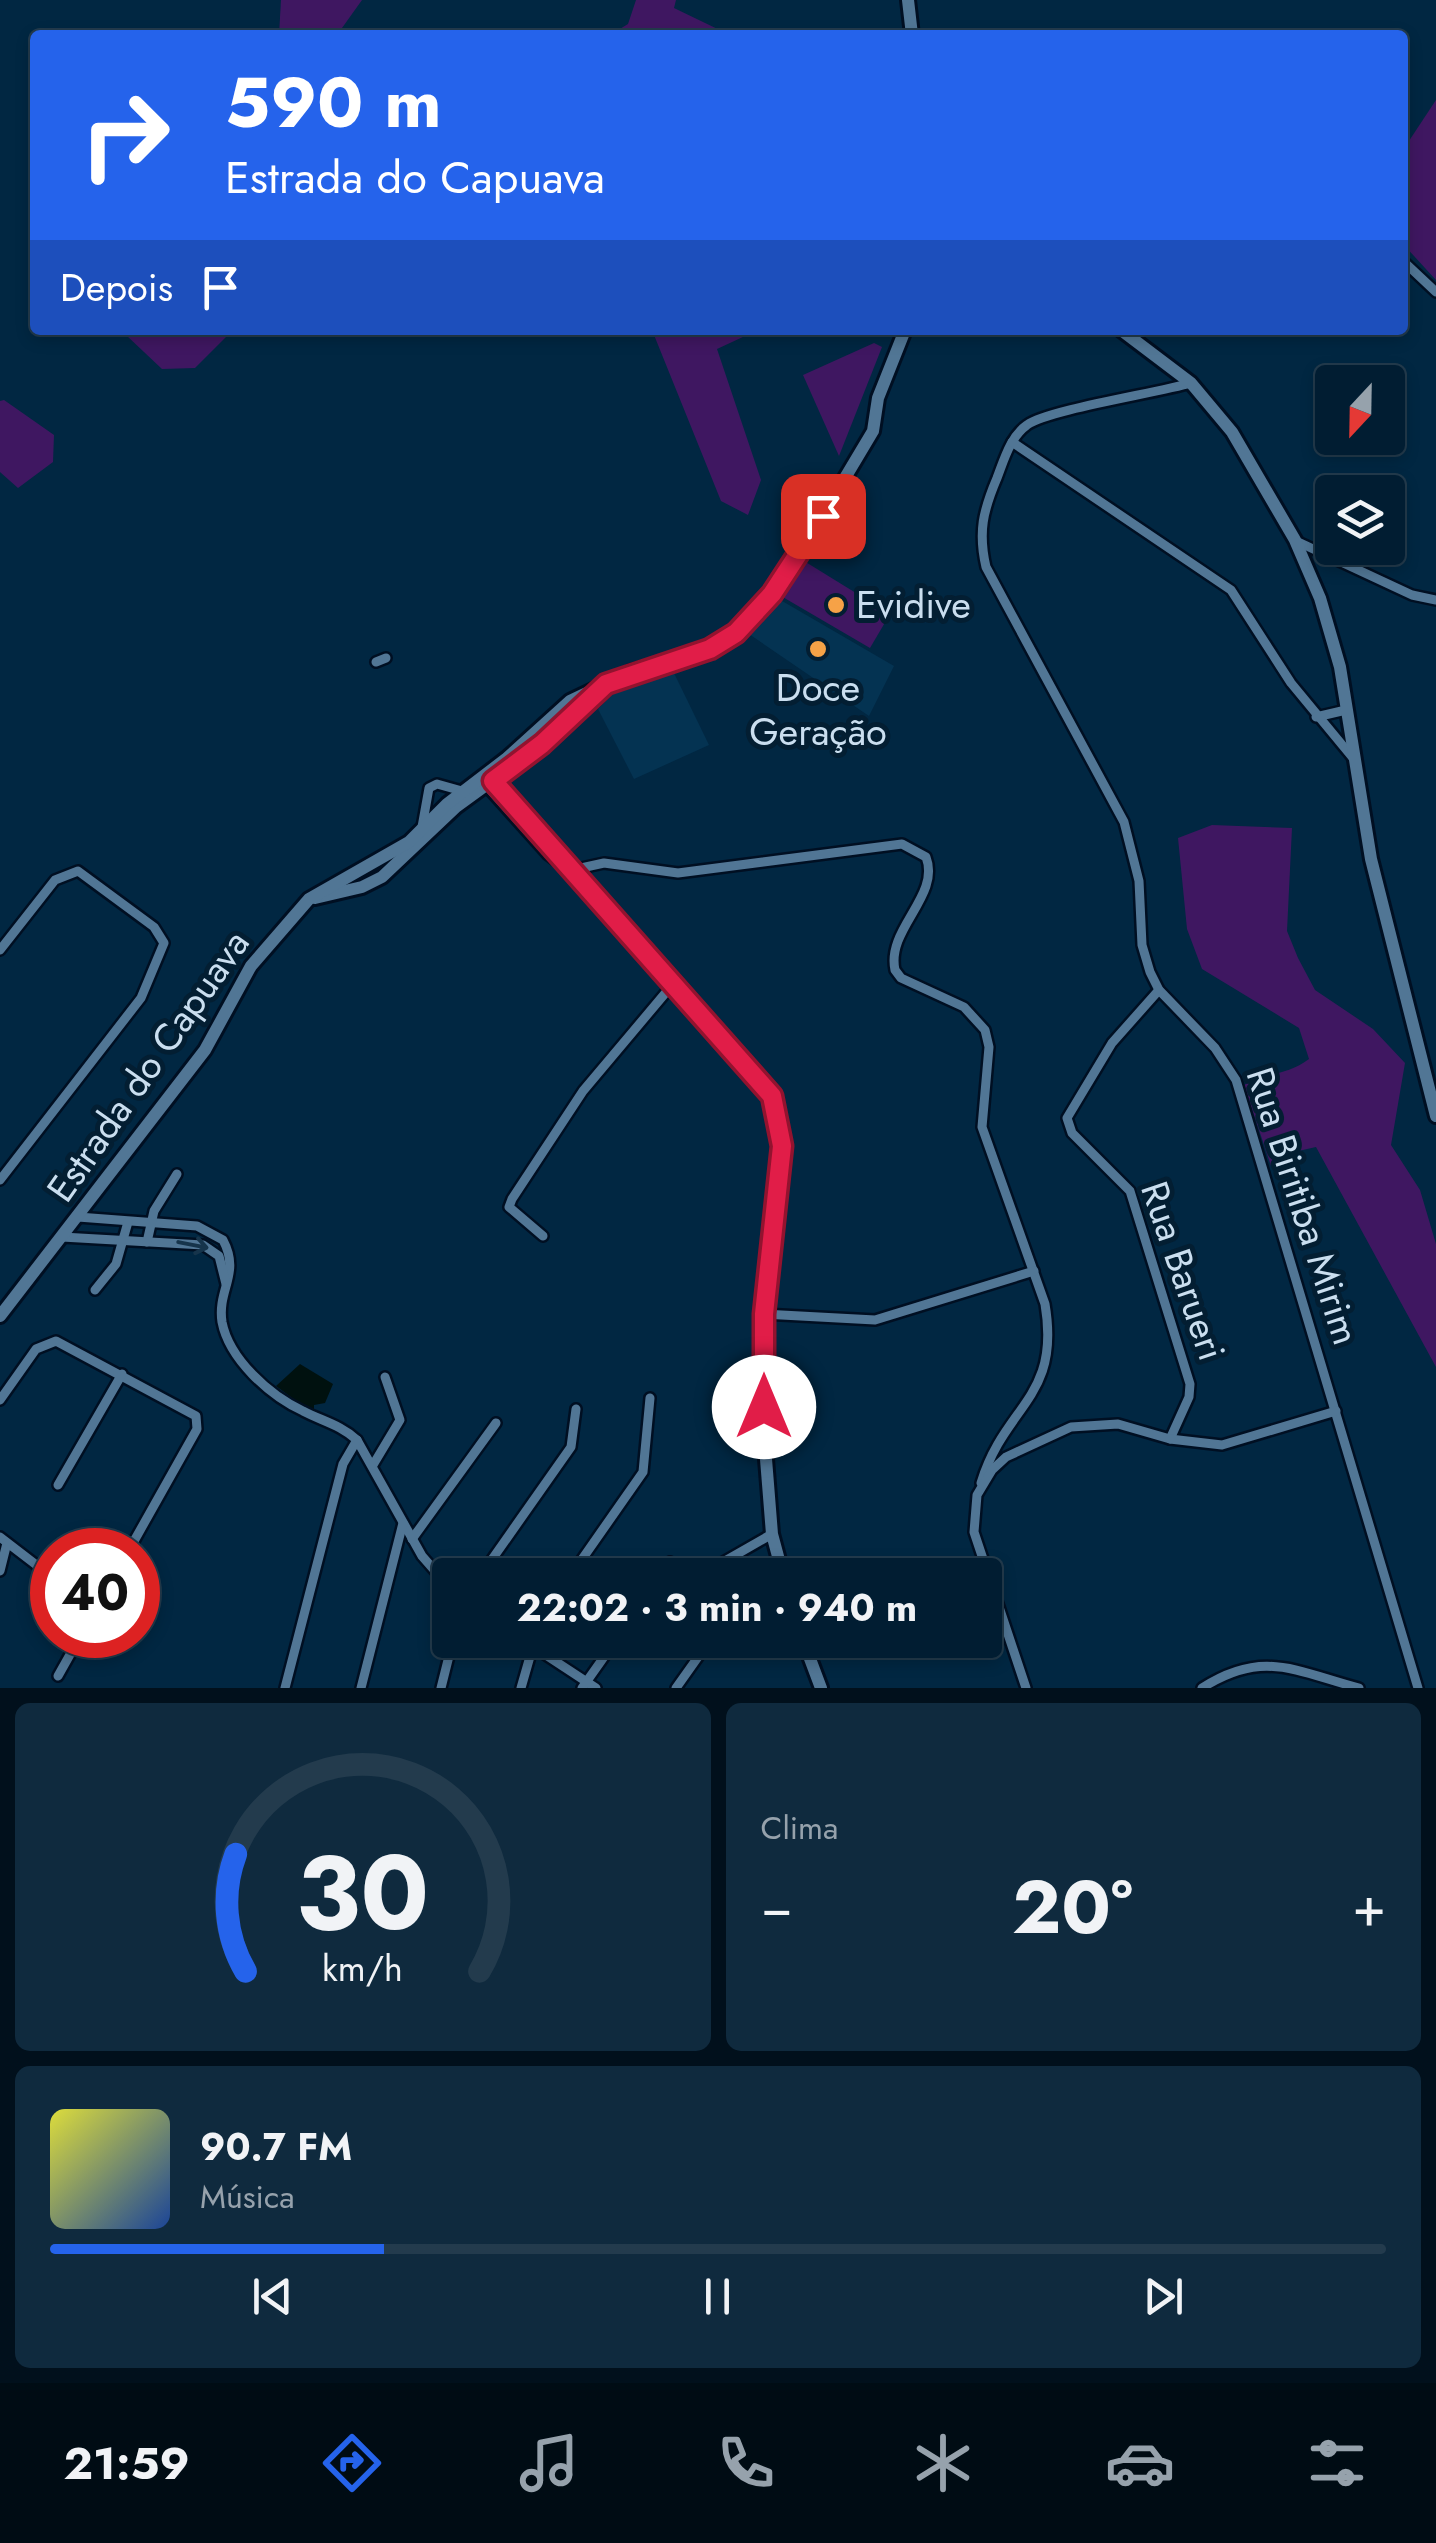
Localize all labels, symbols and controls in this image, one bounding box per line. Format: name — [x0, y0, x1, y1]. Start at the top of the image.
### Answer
text: 590 m — [225, 52, 442, 153]
icon: right — [60, 70, 190, 200]
text: Estrada do Capuava — [225, 145, 605, 210]
text: Depois — [60, 260, 173, 315]
icon: arrive — [193, 260, 248, 315]
north arrow — [1315, 365, 1405, 455]
map controls — [1315, 365, 1405, 565]
pin — [781, 474, 866, 559]
button: layers — [1315, 475, 1405, 565]
icon: arrive — [796, 489, 851, 544]
place label: Evidive — [856, 577, 971, 632]
marker: Evidive — [825, 594, 847, 616]
marker: Doce Geração — [807, 638, 829, 660]
place label: Doce Geração — [749, 660, 887, 759]
street label: Estrada do Capuava — [33, 919, 262, 1213]
street label: Rua Biritiba Mirim — [1233, 1060, 1374, 1352]
street label: Rua Barueri — [1127, 1174, 1240, 1368]
one-way arrow — [176, 1236, 208, 1255]
position arrow — [712, 1355, 816, 1459]
speed limit sign: 40 — [30, 1528, 160, 1658]
text: 22:02 · 3 min · 940 m — [517, 1580, 917, 1635]
text: Clima — [761, 1805, 838, 1851]
text: 30 — [296, 1818, 429, 1968]
text: 20° — [1012, 1853, 1133, 1961]
text: − — [761, 1867, 793, 1947]
text: + — [1352, 1867, 1386, 1947]
text: km/h — [322, 1943, 403, 1994]
text: 90.7 FM — [200, 2119, 352, 2174]
text: Música — [200, 2174, 295, 2220]
icon: previous — [245, 2269, 300, 2324]
icon: pause — [690, 2269, 745, 2324]
icon: next — [1136, 2269, 1191, 2324]
icon: directions — [317, 2428, 387, 2498]
icon: music — [514, 2428, 584, 2498]
icon: phone — [711, 2428, 781, 2498]
icon: climate — [908, 2428, 978, 2498]
icon: car — [1105, 2428, 1175, 2498]
icon: filters — [1302, 2428, 1372, 2498]
text: 21:59 — [64, 2431, 190, 2496]

